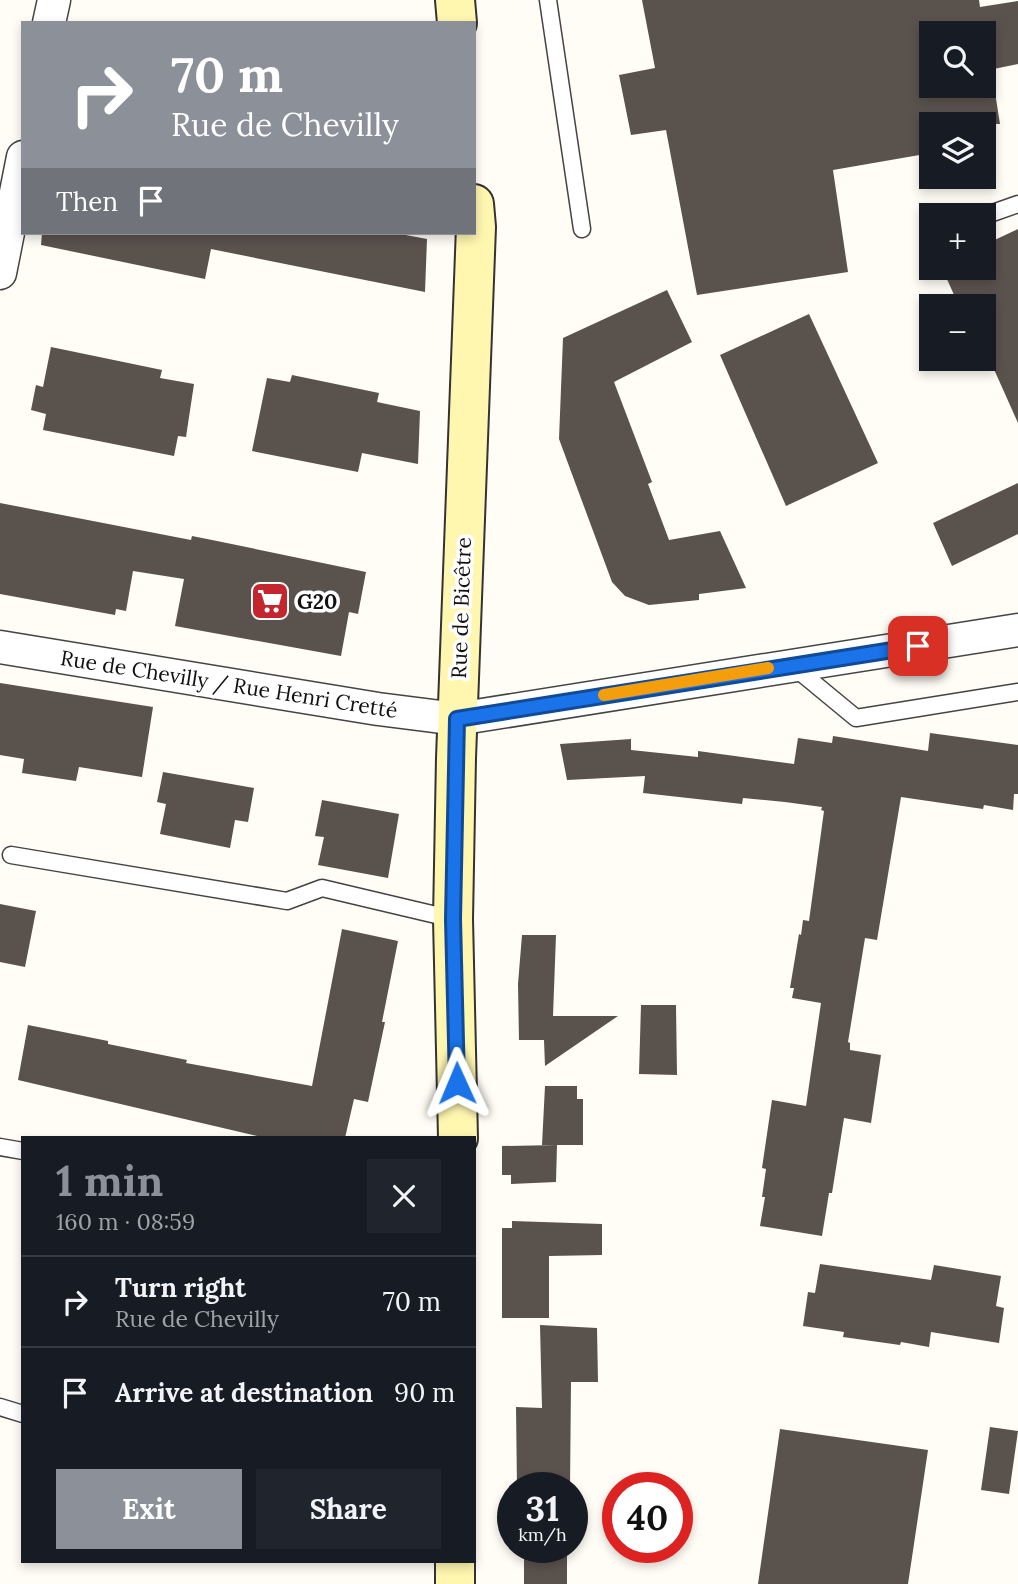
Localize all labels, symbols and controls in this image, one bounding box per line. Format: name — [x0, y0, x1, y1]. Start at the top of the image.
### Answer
map controls — [919, 21, 996, 371]
button: search — [919, 21, 996, 98]
text: 70 m — [171, 43, 283, 105]
icon: right — [56, 49, 147, 140]
text: Rue de Chevilly — [171, 104, 399, 145]
button: layers — [919, 112, 996, 189]
icon: arrive — [132, 182, 170, 220]
text: Then — [56, 185, 118, 218]
button: + — [919, 203, 996, 280]
button: − — [919, 294, 996, 371]
street label: Rue de Bicêtre — [445, 537, 477, 679]
supermarket icon: G20 — [249, 580, 291, 622]
place label: G20 — [297, 588, 337, 615]
pin — [888, 616, 948, 676]
icon: arrive — [899, 627, 937, 665]
street label: Rue de Chevilly / Rue Henri Cretté — [58, 644, 400, 724]
position arrow — [420, 1046, 494, 1120]
text: 1 min — [56, 1154, 163, 1208]
button: close — [367, 1159, 441, 1233]
text: 160 m · 08:59 — [56, 1207, 195, 1236]
text: Turn right — [115, 1271, 246, 1304]
icon: right — [56, 1283, 94, 1321]
text: 70 m — [383, 1285, 441, 1318]
text: Rue de Chevilly — [115, 1304, 279, 1333]
icon: arrive — [56, 1374, 94, 1412]
text: Arrive at destination — [115, 1376, 373, 1409]
text: 90 m — [394, 1376, 455, 1409]
button: Exit — [56, 1469, 242, 1549]
button: Share — [256, 1469, 441, 1549]
speed limit sign: 40 — [602, 1472, 693, 1563]
text: 31 — [526, 1486, 559, 1531]
text: km/h — [518, 1523, 567, 1546]

